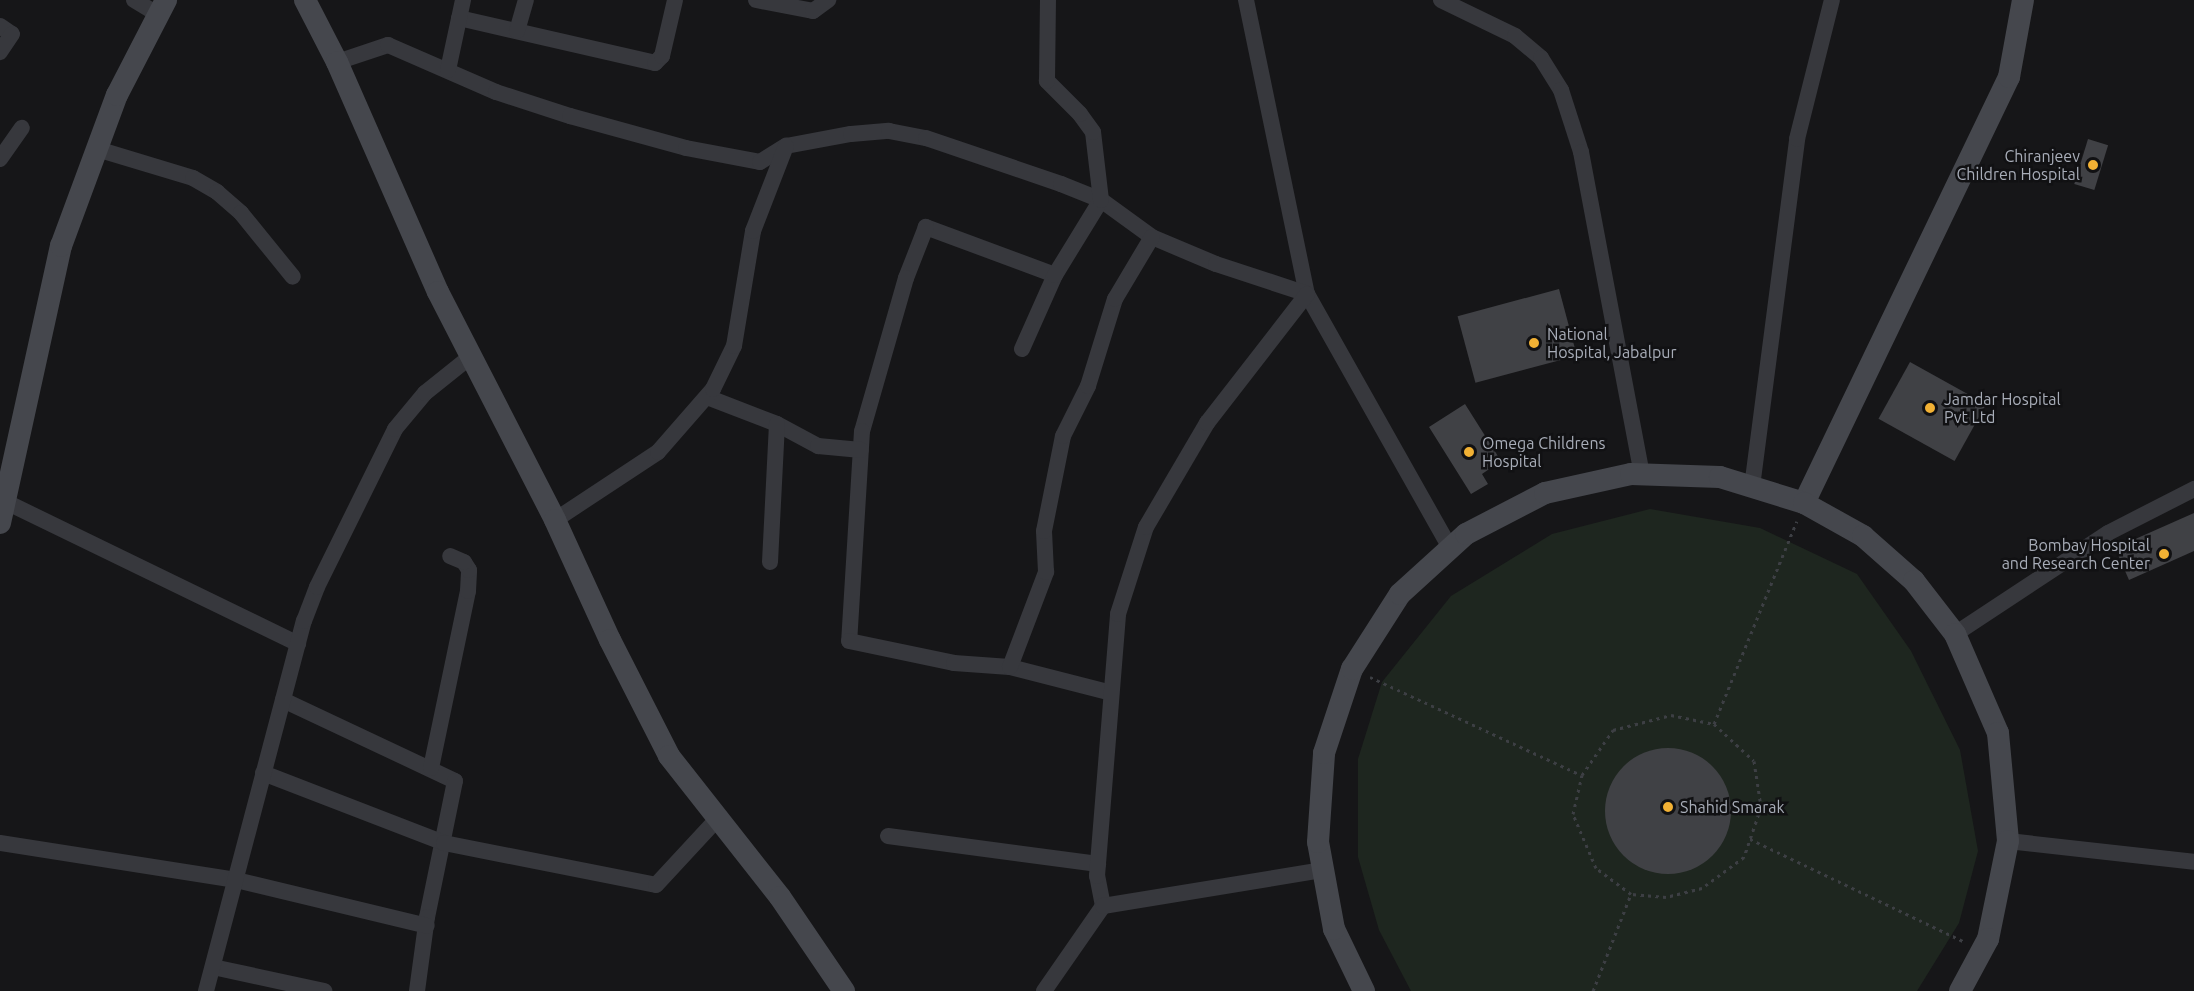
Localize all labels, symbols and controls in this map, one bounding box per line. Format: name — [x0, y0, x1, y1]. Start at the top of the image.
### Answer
place label: Chiranjeev Children Hospital — [1957, 146, 2080, 184]
marker: Chiranjeev Children Hospital — [2084, 156, 2102, 174]
place label: National Hospital, Jabalpur — [1547, 324, 1676, 362]
marker: National Hospital, Jabalpur — [1525, 334, 1543, 352]
place label: Jamdar Hospital Pvt Ltd — [1944, 389, 2061, 427]
marker: Jamdar Hospital Pvt Ltd — [1921, 399, 1939, 417]
place label: Omega Childrens Hospital — [1482, 433, 1605, 471]
marker: Omega Childrens Hospital — [1460, 443, 1478, 461]
place label: Bombay Hospital and Research Center — [2002, 535, 2150, 573]
marker: Bombay Hospital and Research Center — [2155, 545, 2173, 563]
place label: Shahid Smarak — [1680, 797, 1785, 817]
marker: Shahid Smarak — [1661, 800, 1675, 814]

